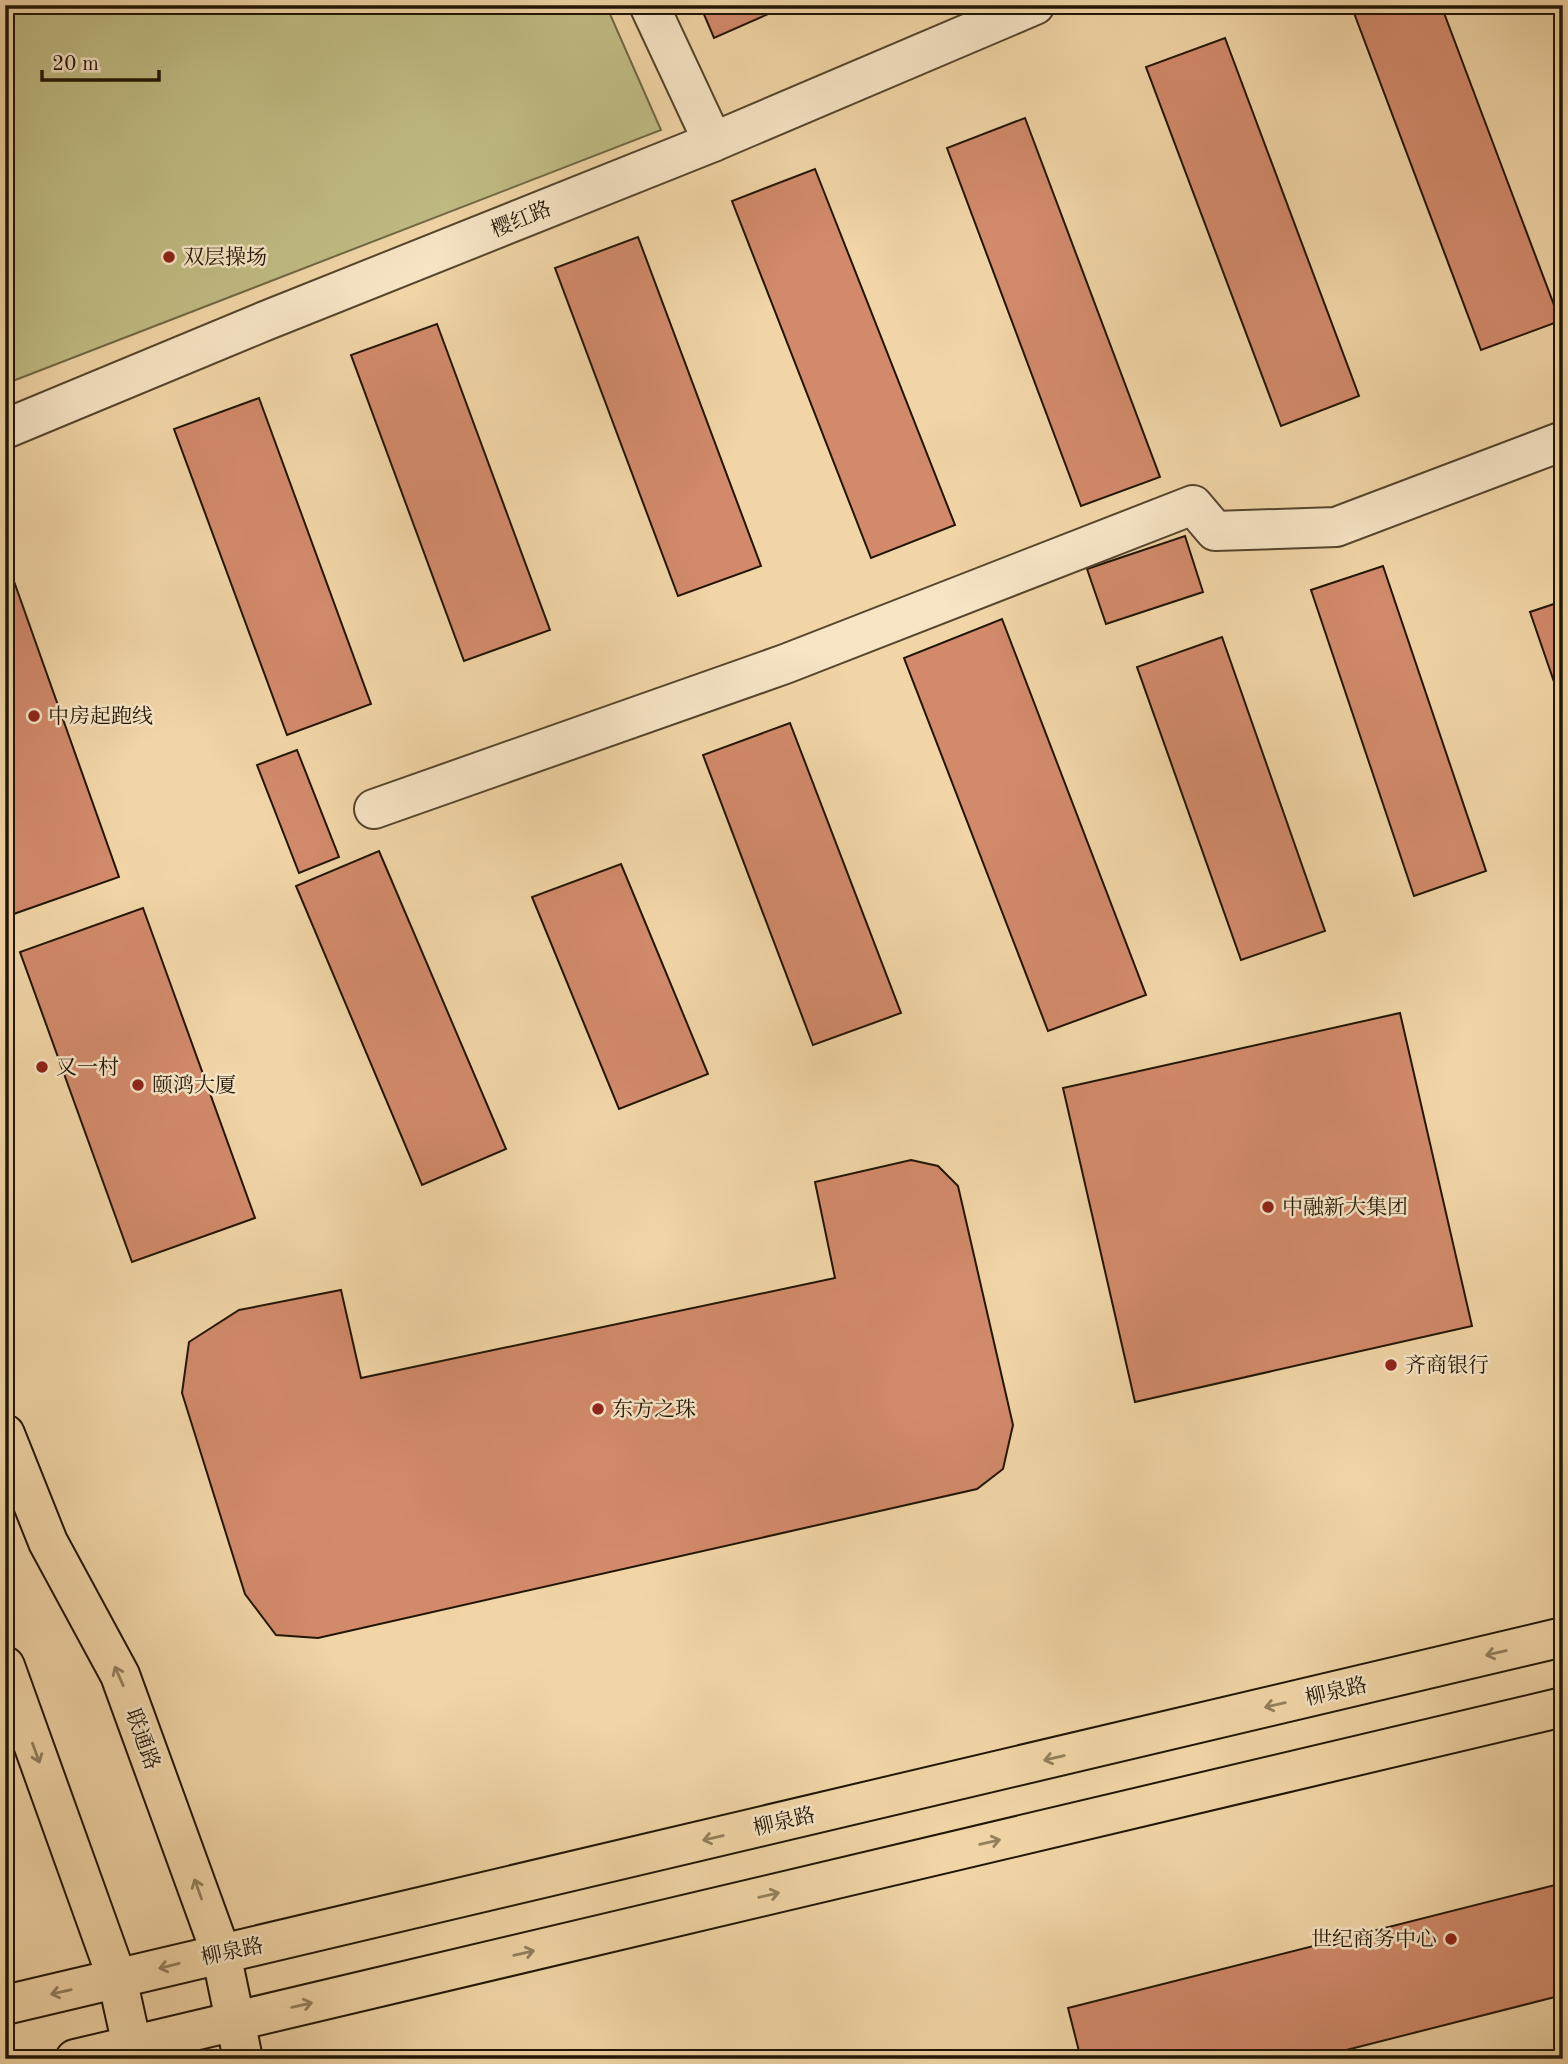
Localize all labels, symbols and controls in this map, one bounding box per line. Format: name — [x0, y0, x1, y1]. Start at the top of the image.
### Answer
scale bar — [42, 38, 159, 82]
text: 20 m — [52, 54, 99, 75]
street label: 樱红路 — [488, 197, 555, 242]
place label: 双层操场 — [183, 246, 267, 269]
marker: 双层操场 — [161, 249, 177, 265]
place label: 中房起跑线 — [48, 705, 153, 728]
marker: 中房起跑线 — [26, 708, 42, 724]
place label: 又一村 — [56, 1056, 119, 1079]
marker: 又一村 — [34, 1059, 50, 1075]
place label: 颐鸿大厦 — [152, 1074, 236, 1097]
marker: 颐鸿大厦 — [130, 1077, 146, 1093]
place label: 中融新大集团 — [1282, 1196, 1408, 1219]
marker: 中融新大集团 — [1260, 1199, 1276, 1215]
place label: 齐商银行 — [1405, 1354, 1489, 1377]
marker: 齐商银行 — [1383, 1357, 1399, 1373]
place label: 东方之珠 — [612, 1398, 696, 1421]
marker: 东方之珠 — [590, 1401, 606, 1417]
one-way arrow — [1485, 1647, 1508, 1660]
one-way arrow — [112, 1665, 125, 1687]
street label: 柳泉路 — [1303, 1673, 1369, 1710]
one-way arrow — [1264, 1699, 1287, 1712]
street label: 联通路 — [121, 1706, 164, 1773]
one-way arrow — [31, 1742, 43, 1764]
one-way arrow — [1043, 1752, 1065, 1765]
street label: 柳泉路 — [751, 1803, 817, 1840]
one-way arrow — [702, 1832, 725, 1845]
one-way arrow — [978, 1835, 1001, 1849]
one-way arrow — [191, 1878, 203, 1900]
one-way arrow — [757, 1888, 780, 1901]
place label: 世纪商务中心 — [1311, 1928, 1437, 1951]
marker: 世纪商务中心 — [1443, 1931, 1459, 1947]
street label: 柳泉路 — [199, 1934, 265, 1969]
one-way arrow — [512, 1946, 535, 1959]
one-way arrow — [158, 1960, 181, 1973]
one-way arrow — [50, 1986, 73, 1999]
one-way arrow — [290, 1998, 313, 2011]

